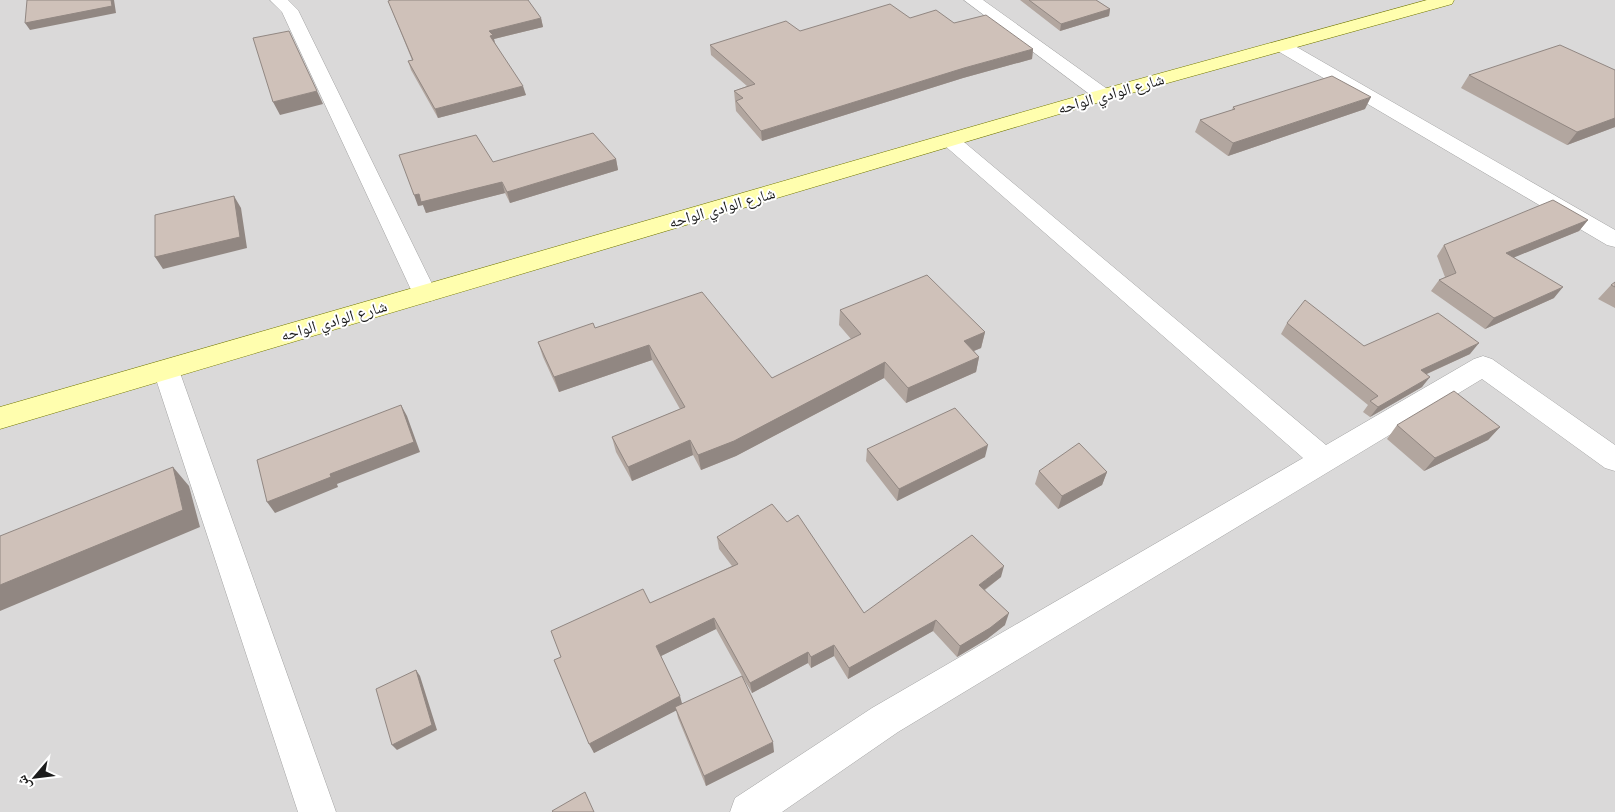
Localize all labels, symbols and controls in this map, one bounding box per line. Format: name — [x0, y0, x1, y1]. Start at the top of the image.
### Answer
street label: شارع الوادي الواحه — [1056, 69, 1167, 121]
street label: شارع الوادي الواحه — [667, 183, 778, 235]
street label: شارع الوادي الواحه — [279, 296, 390, 348]
north arrow — [10, 752, 60, 802]
text: ش — [13, 772, 35, 793]

